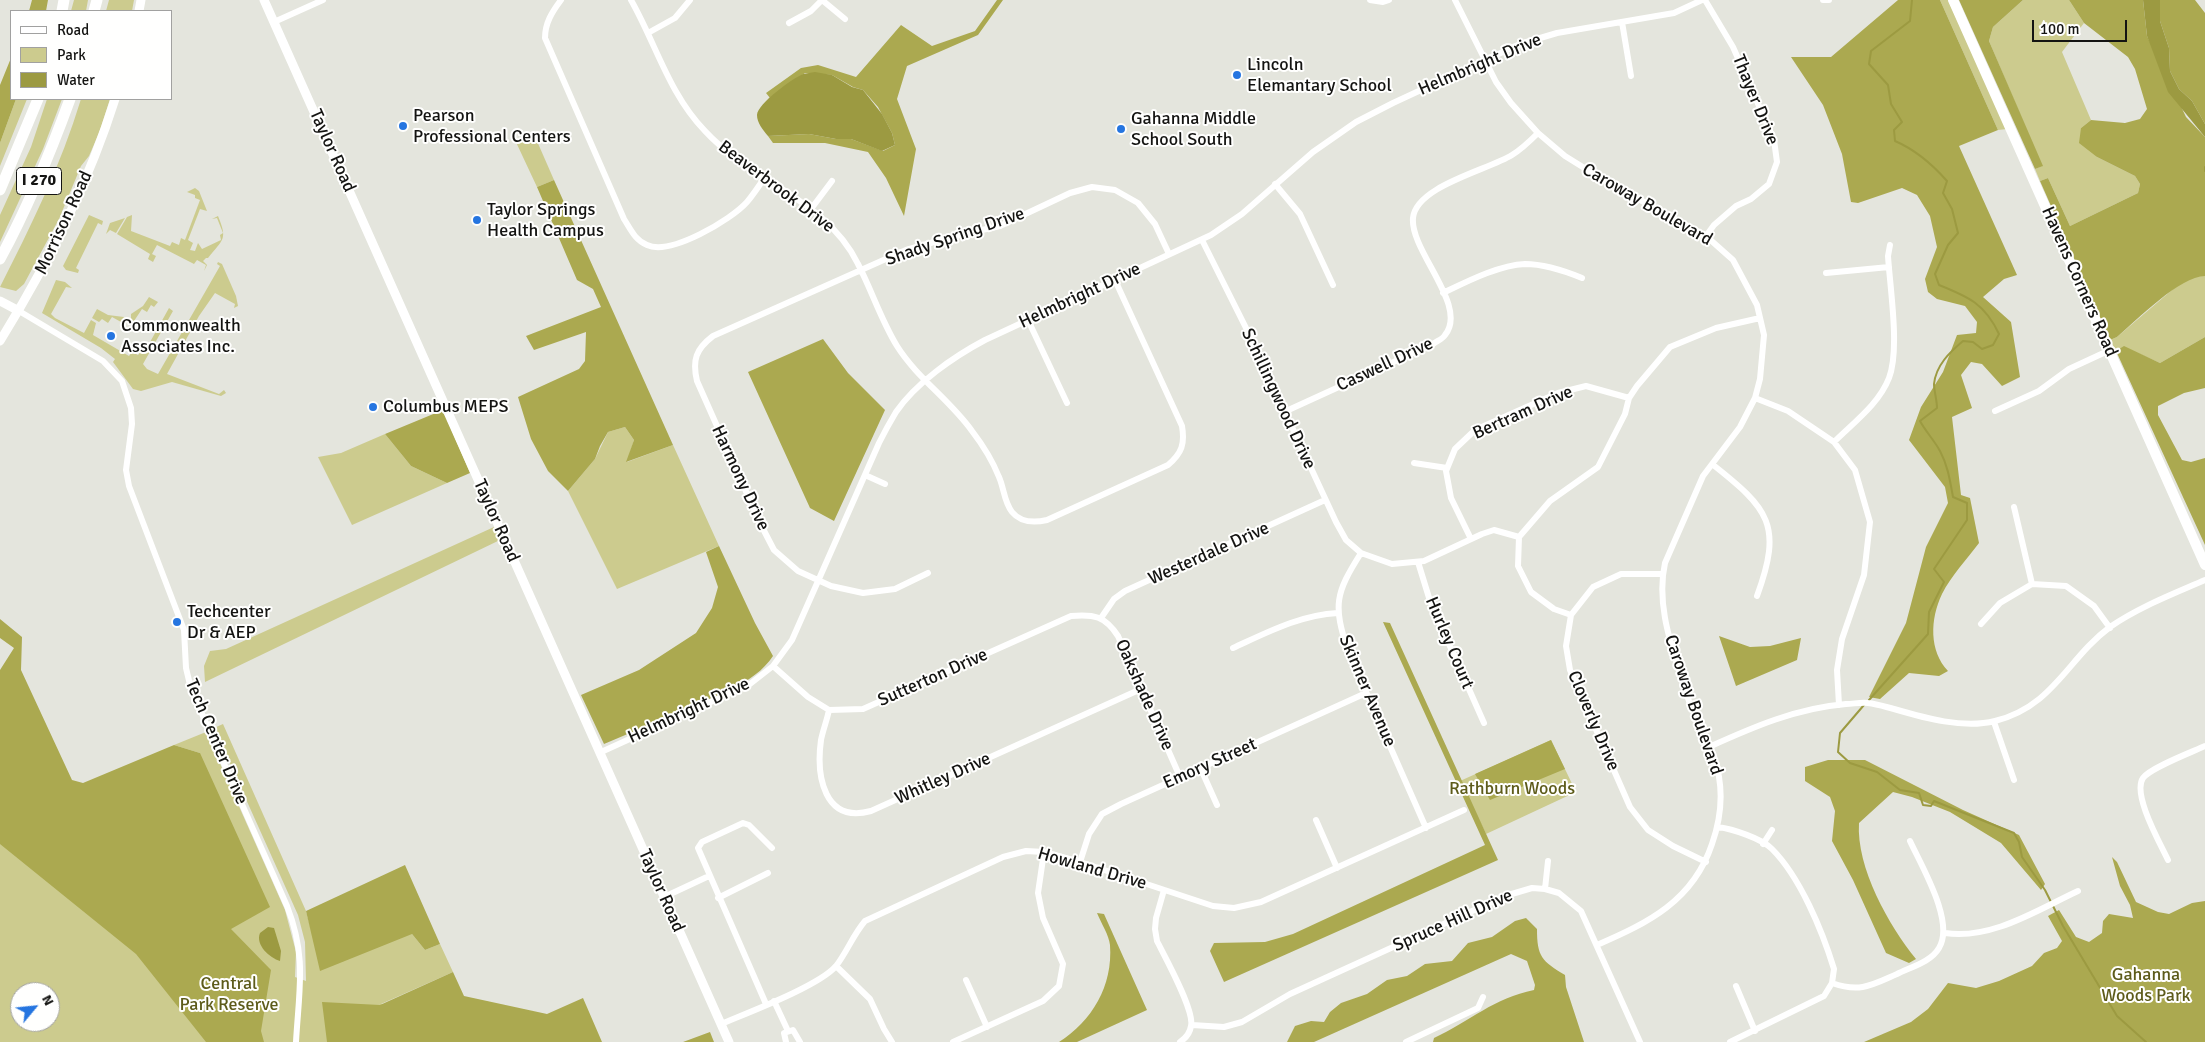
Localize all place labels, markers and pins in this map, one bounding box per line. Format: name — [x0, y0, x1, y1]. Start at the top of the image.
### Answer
place label: Lincoln Elemantary School — [1247, 54, 1392, 96]
marker: Lincoln Elemantary School — [1231, 69, 1243, 81]
place label: Pearson Professional Centers — [413, 105, 571, 148]
place label: Gahanna Middle School South — [1131, 108, 1256, 150]
marker: Pearson Professional Centers — [397, 120, 409, 132]
marker: Gahanna Middle School South — [1115, 123, 1127, 135]
place label: Taylor Springs Health Campus — [487, 199, 604, 242]
marker: Taylor Springs Health Campus — [471, 214, 483, 226]
place label: Commonwealth Associates Inc. — [121, 315, 241, 358]
marker: Commonwealth Associates Inc. — [105, 330, 117, 342]
place label: Columbus MEPS — [383, 396, 508, 418]
marker: Columbus MEPS — [367, 401, 379, 413]
place label: Techcenter Dr & AEP — [187, 601, 271, 644]
marker: Techcenter Dr & AEP — [171, 616, 183, 628]

